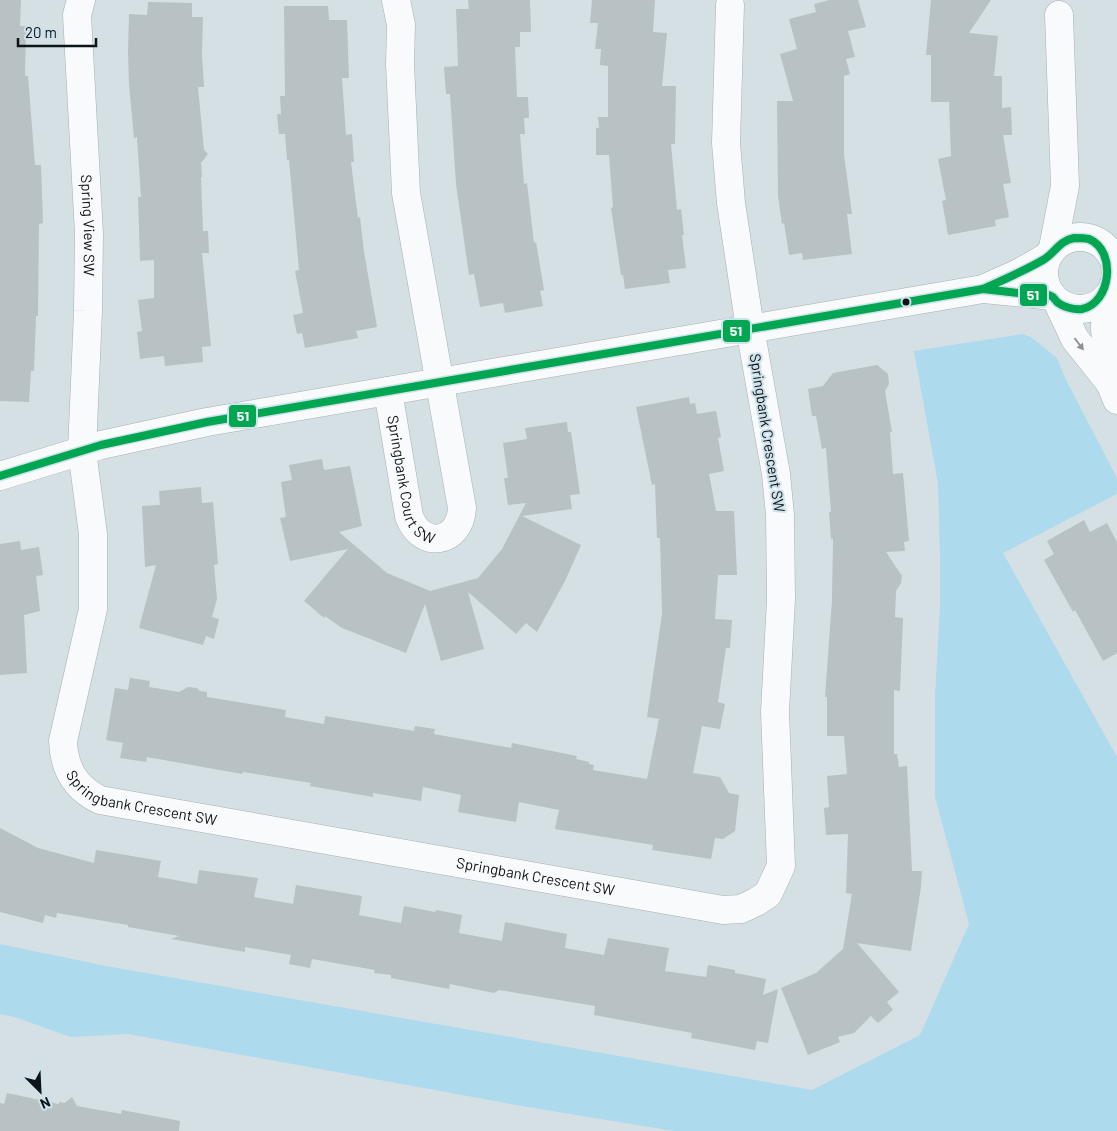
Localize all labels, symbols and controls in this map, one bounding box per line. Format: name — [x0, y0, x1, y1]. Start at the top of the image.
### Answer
scale bar — [18, 15, 95, 47]
text: 20 m — [25, 23, 57, 41]
street label: Spring View SW — [78, 174, 99, 276]
line badge: 51 — [1019, 283, 1048, 307]
text: 51 — [1027, 286, 1039, 303]
unlabelled marker — [901, 297, 911, 307]
line badge: 51 — [722, 319, 751, 343]
text: 51 — [730, 322, 742, 339]
one-way arrow — [1074, 337, 1084, 351]
street label: Springbank Crescent SW — [747, 352, 789, 514]
line badge: 51 — [228, 404, 257, 428]
text: 51 — [237, 407, 249, 424]
street label: Springbank Court SW — [384, 414, 438, 547]
street label: Springbank Crescent SW — [63, 767, 219, 828]
street label: Springbank Crescent SW — [455, 853, 616, 899]
north arrow — [15, 1066, 65, 1116]
text: N — [38, 1094, 53, 1113]

